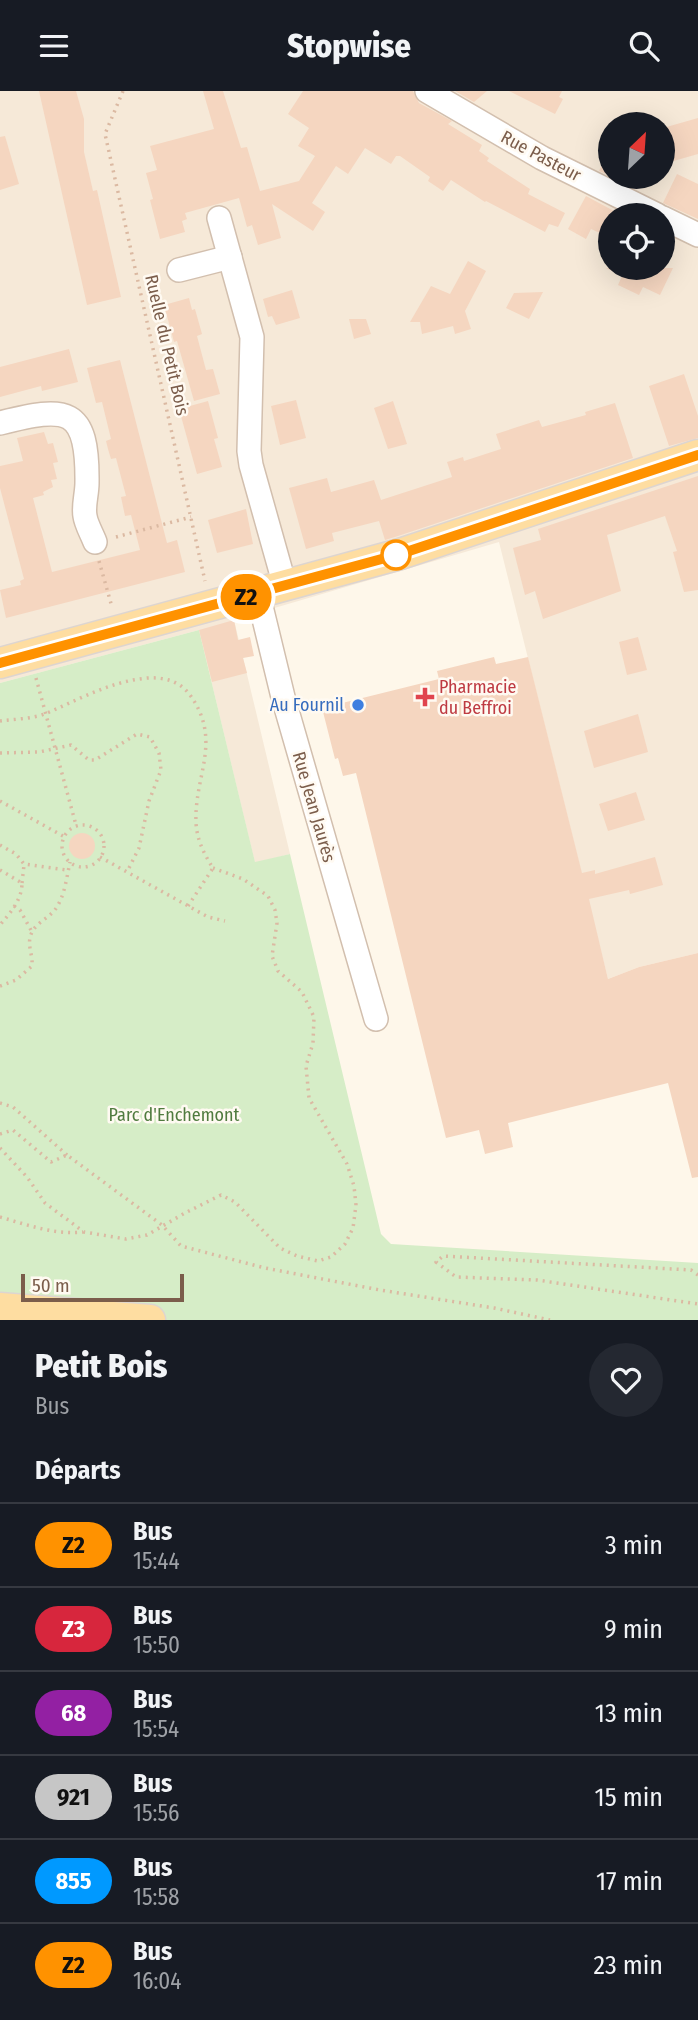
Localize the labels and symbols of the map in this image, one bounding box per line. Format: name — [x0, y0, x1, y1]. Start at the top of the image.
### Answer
north arrow — [598, 112, 676, 189]
street label: Rue Pasteur — [497, 126, 585, 187]
street label: Ruelle du Petit Bois — [140, 272, 194, 418]
unlabelled marker — [381, 540, 411, 570]
line badge: Z2 — [215, 574, 278, 620]
place label: Pharmacie du Beffroi — [439, 676, 517, 719]
marker: Pharmacie du Beffroi — [417, 689, 433, 705]
place label: Au Fournil — [270, 694, 344, 716]
marker: Au Fournil — [350, 697, 366, 713]
street label: Rue Jean Jaurès — [288, 749, 340, 865]
park label: Parc d'Enchemont — [109, 1104, 240, 1126]
scale bar — [21, 1271, 184, 1303]

